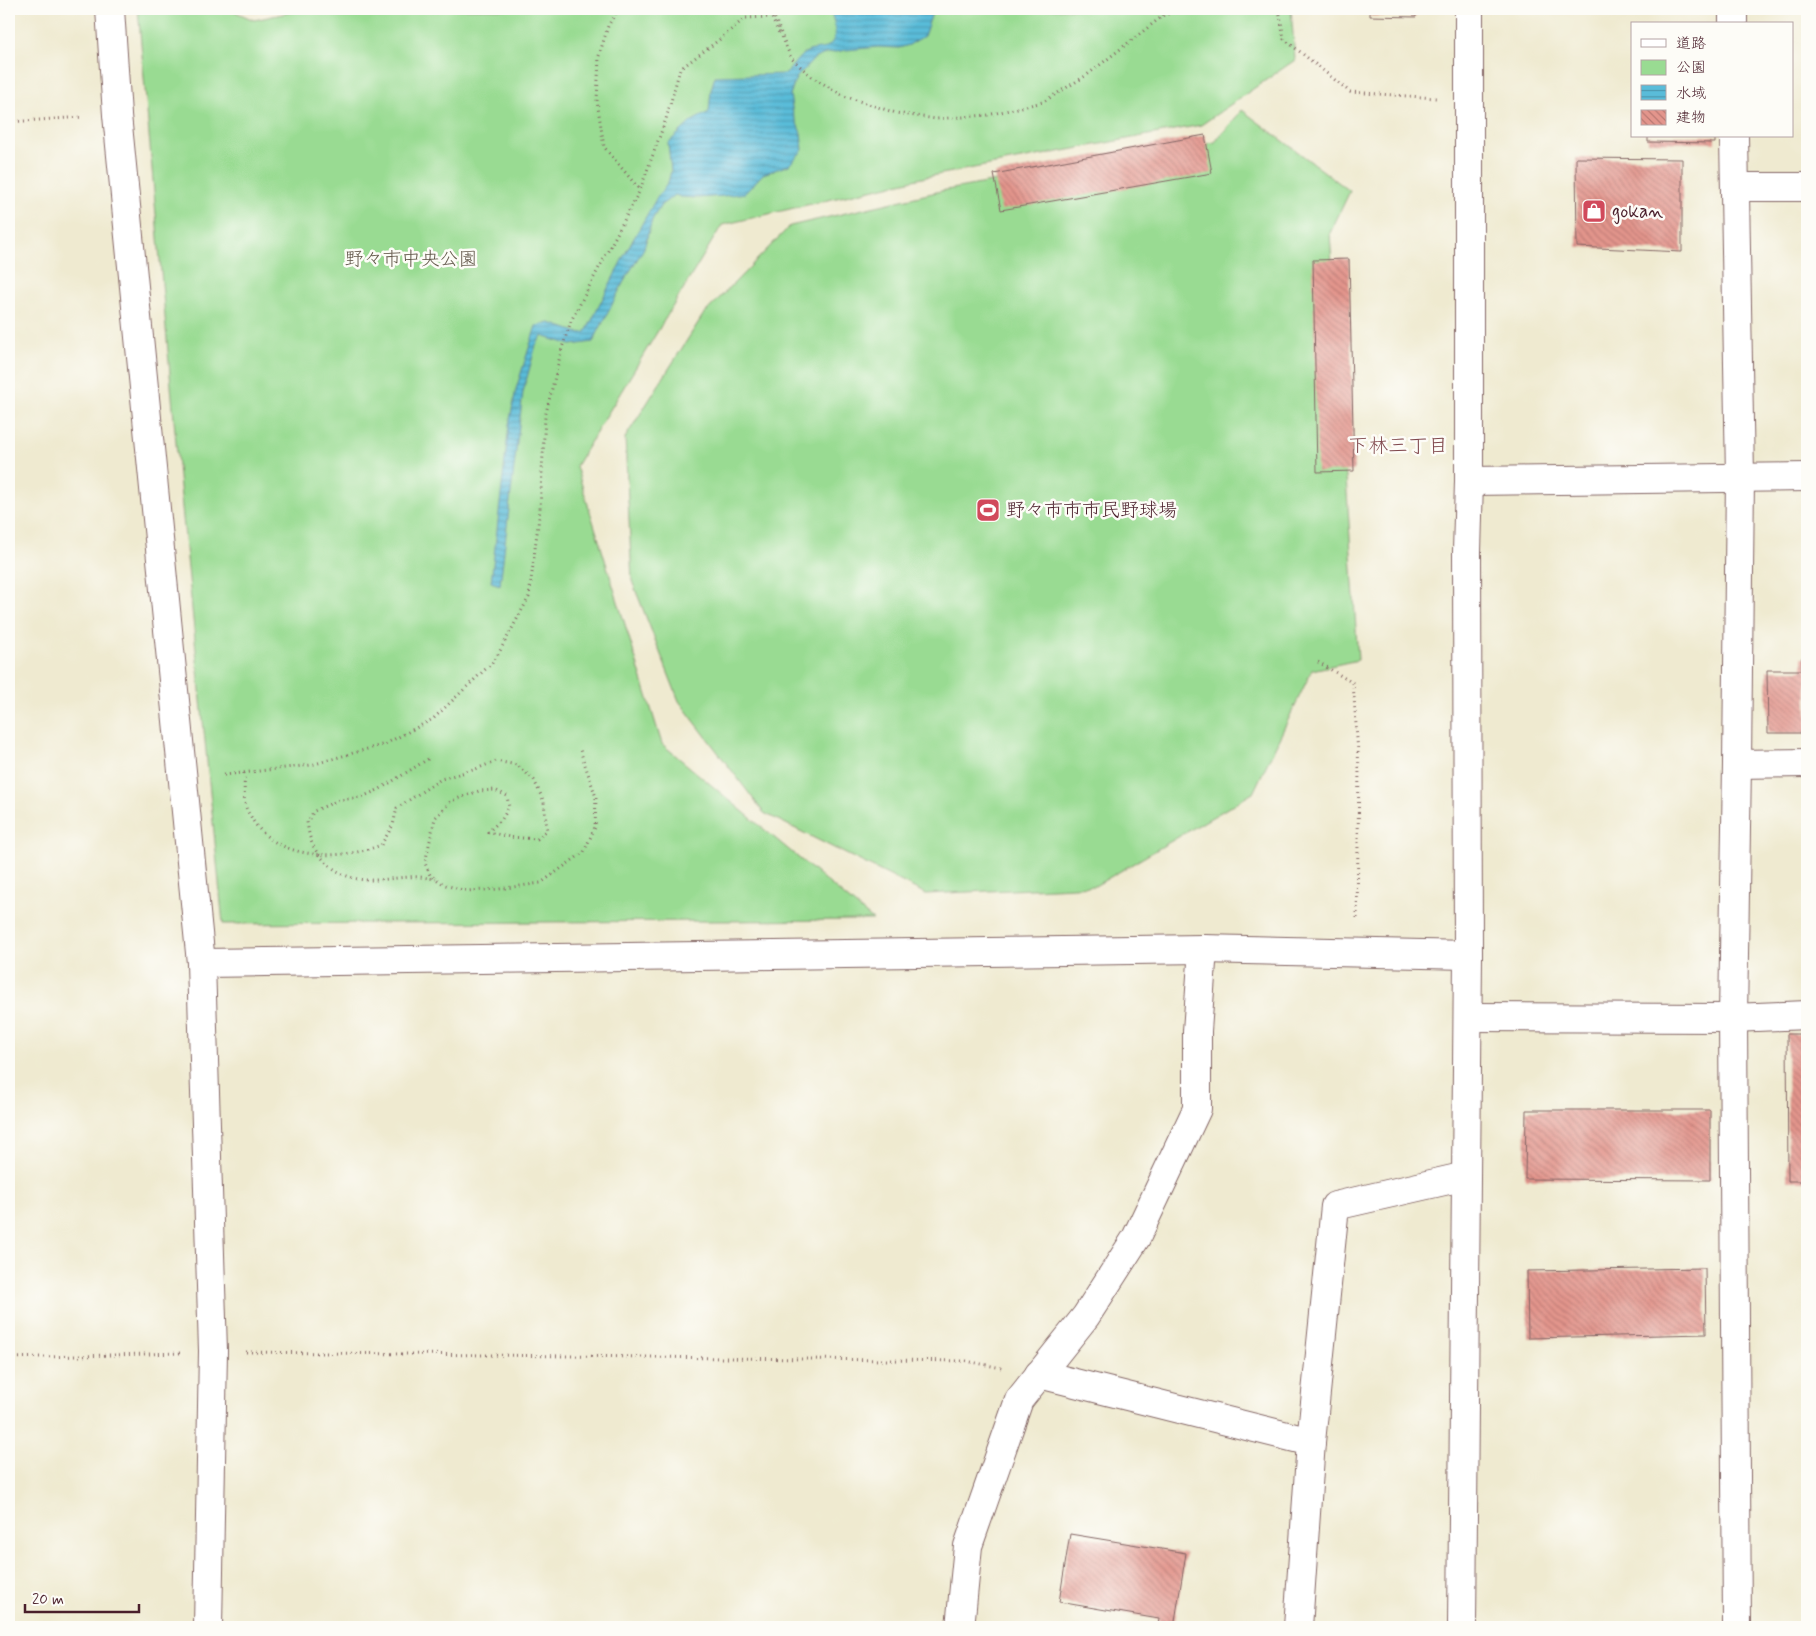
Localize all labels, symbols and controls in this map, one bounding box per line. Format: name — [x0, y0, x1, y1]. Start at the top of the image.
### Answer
legend — [1631, 22, 1794, 138]
text: 道路 — [1676, 34, 1706, 54]
text: 公園 — [1676, 58, 1706, 78]
text: 水域 — [1676, 84, 1706, 104]
text: 建物 — [1676, 108, 1706, 128]
shop icon: gokan — [1581, 198, 1607, 224]
place label: gokan — [1612, 199, 1663, 225]
park label: 野々市中央公園 — [344, 247, 478, 272]
district label: 下林三丁目 — [1348, 433, 1448, 460]
sports icon: 野々市市市民野球場 — [975, 497, 1001, 523]
place label: 野々市市市民野球場 — [1006, 498, 1177, 523]
scale bar — [25, 1581, 139, 1613]
text: 20 m — [32, 1590, 64, 1610]

